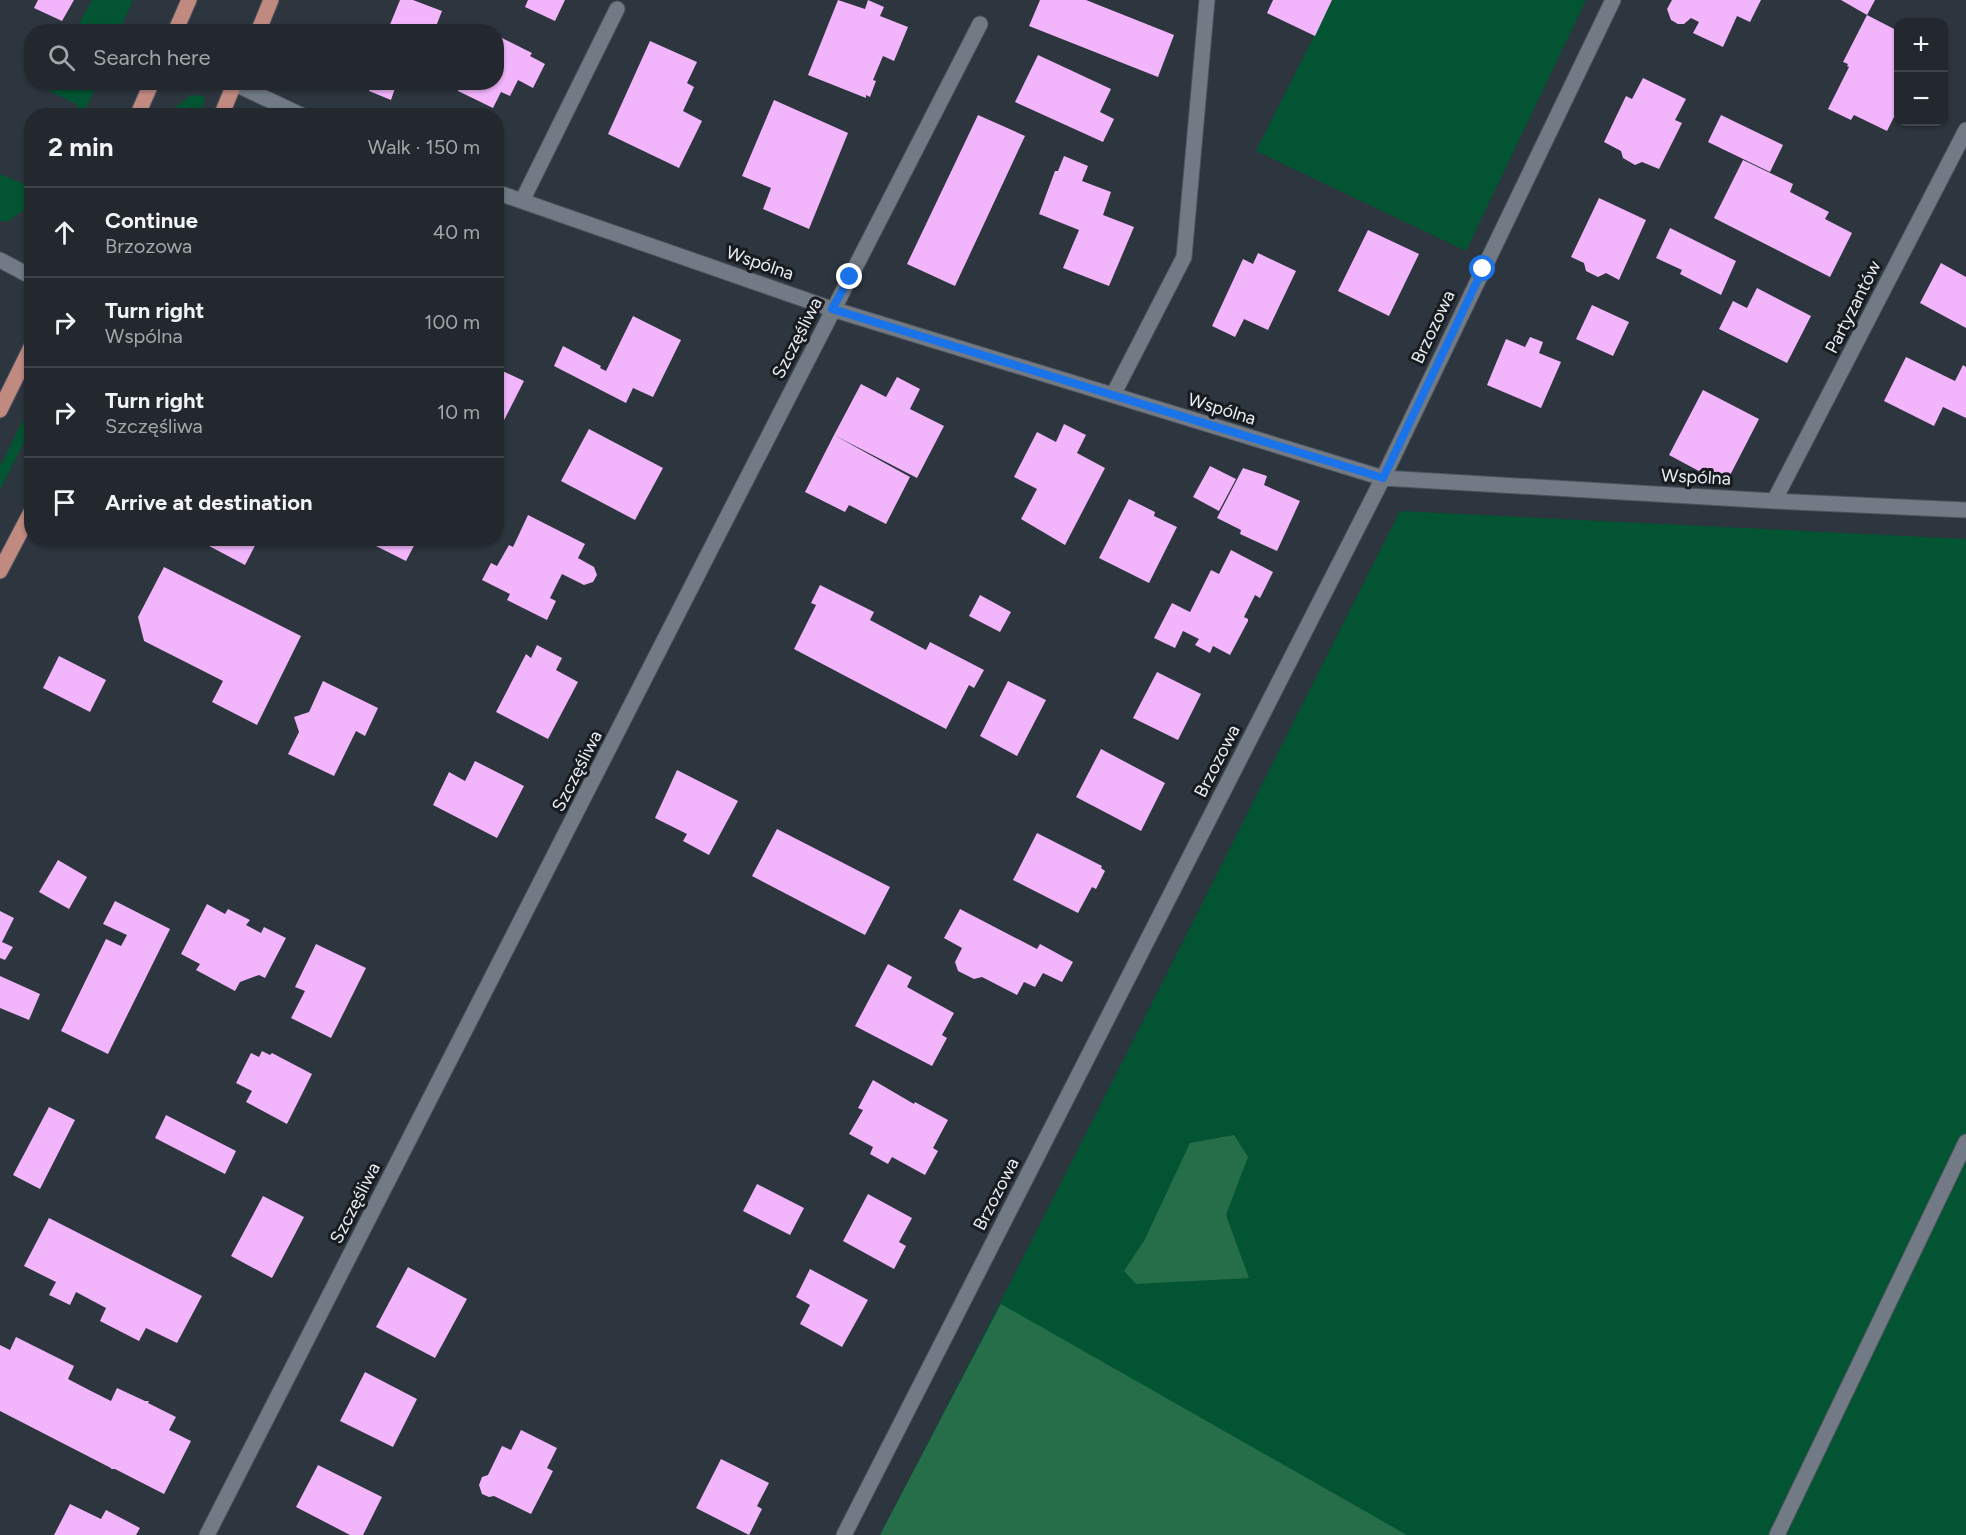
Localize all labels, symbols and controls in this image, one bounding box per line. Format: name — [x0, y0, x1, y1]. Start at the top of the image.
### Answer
map controls — [1894, 18, 1948, 126]
button: + — [1894, 18, 1948, 72]
search box — [24, 24, 504, 90]
icon: search — [45, 41, 78, 74]
text: Search here — [93, 44, 211, 71]
button: − — [1894, 72, 1948, 126]
text: 2 min — [48, 131, 114, 163]
text: Walk · 150 m — [368, 135, 480, 159]
text: Continue — [105, 207, 198, 234]
icon: ahead — [48, 216, 81, 249]
text: 40 m — [433, 220, 480, 244]
text: Brzozowa — [105, 234, 192, 258]
street label: Wspólna — [723, 241, 797, 285]
route start — [1469, 255, 1495, 281]
street label: Partyzantów — [1820, 257, 1886, 357]
route end — [836, 263, 862, 289]
street label: Brzozowa — [1406, 287, 1460, 367]
street label: Szczęśliwa — [767, 294, 827, 382]
text: Turn right — [105, 297, 204, 324]
icon: right — [48, 306, 81, 339]
text: 100 m — [424, 310, 480, 334]
text: Wspólna — [105, 324, 183, 348]
text: Turn right — [105, 387, 204, 414]
street label: Wspólna — [1185, 388, 1259, 430]
icon: right — [48, 396, 81, 429]
text: 10 m — [437, 400, 480, 424]
text: Szczęśliwa — [105, 414, 203, 438]
street label: Wspólna — [1661, 464, 1731, 490]
icon: arrive — [48, 486, 81, 519]
text: Arrive at destination — [105, 489, 313, 516]
street label: Brzozowa — [1189, 721, 1245, 801]
street label: Szczęśliwa — [547, 727, 607, 815]
street label: Brzozowa — [968, 1154, 1024, 1234]
street label: Szczęśliwa — [325, 1159, 385, 1247]

